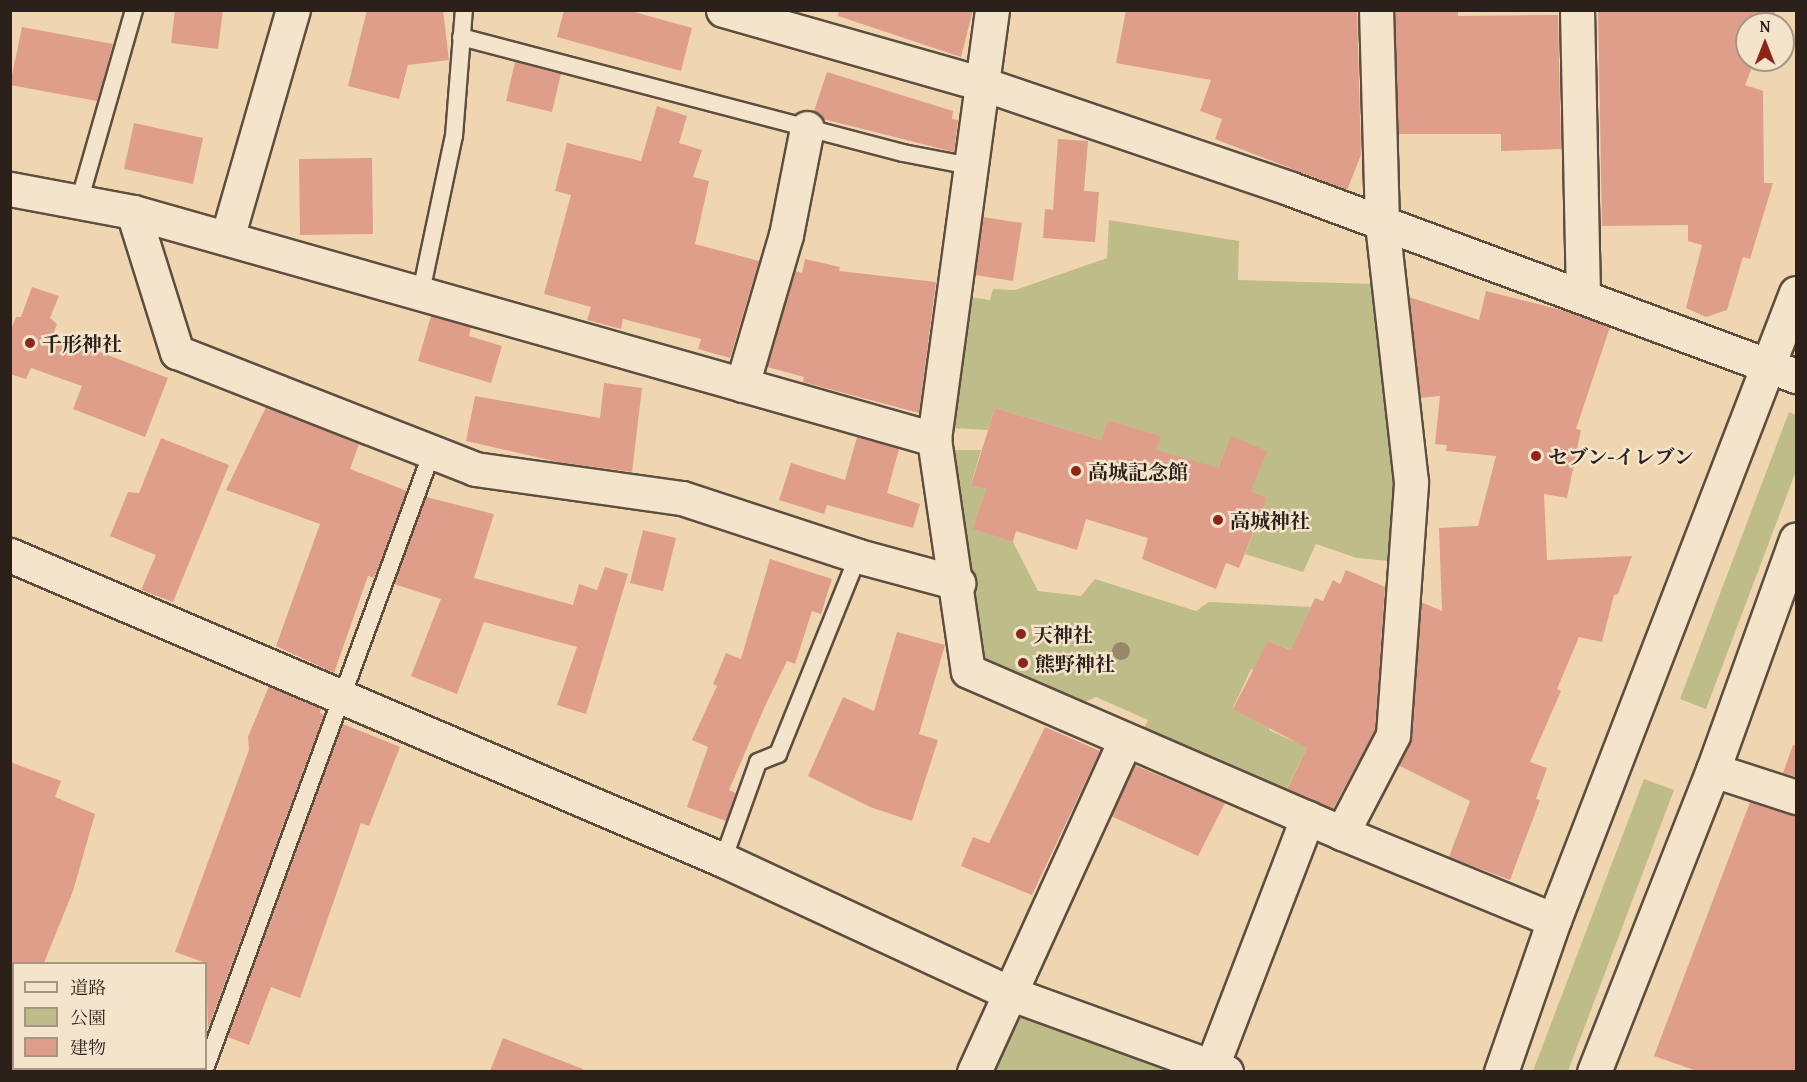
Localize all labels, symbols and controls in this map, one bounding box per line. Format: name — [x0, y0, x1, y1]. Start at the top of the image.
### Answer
north arrow — [1735, 12, 1795, 72]
text: N — [1760, 14, 1770, 38]
place label: 千形神社 — [42, 331, 122, 355]
marker: 千形神社 — [23, 336, 37, 350]
place label: セブン-イレブン — [1548, 444, 1695, 468]
marker: セブン-イレブン — [1529, 449, 1543, 463]
place label: 高城記念館 — [1088, 459, 1188, 483]
marker: 高城記念館 — [1069, 464, 1083, 478]
place label: 高城神社 — [1230, 508, 1310, 532]
marker: 高城神社 — [1211, 513, 1225, 527]
place label: 天神社 — [1033, 622, 1093, 646]
marker: 天神社 — [1014, 627, 1028, 641]
place label: 熊野神社 — [1035, 651, 1115, 675]
marker: 熊野神社 — [1016, 656, 1030, 670]
legend — [12, 962, 207, 1070]
text: 道路 — [70, 974, 106, 1001]
text: 公園 — [70, 1004, 106, 1031]
text: 建物 — [70, 1034, 106, 1061]

